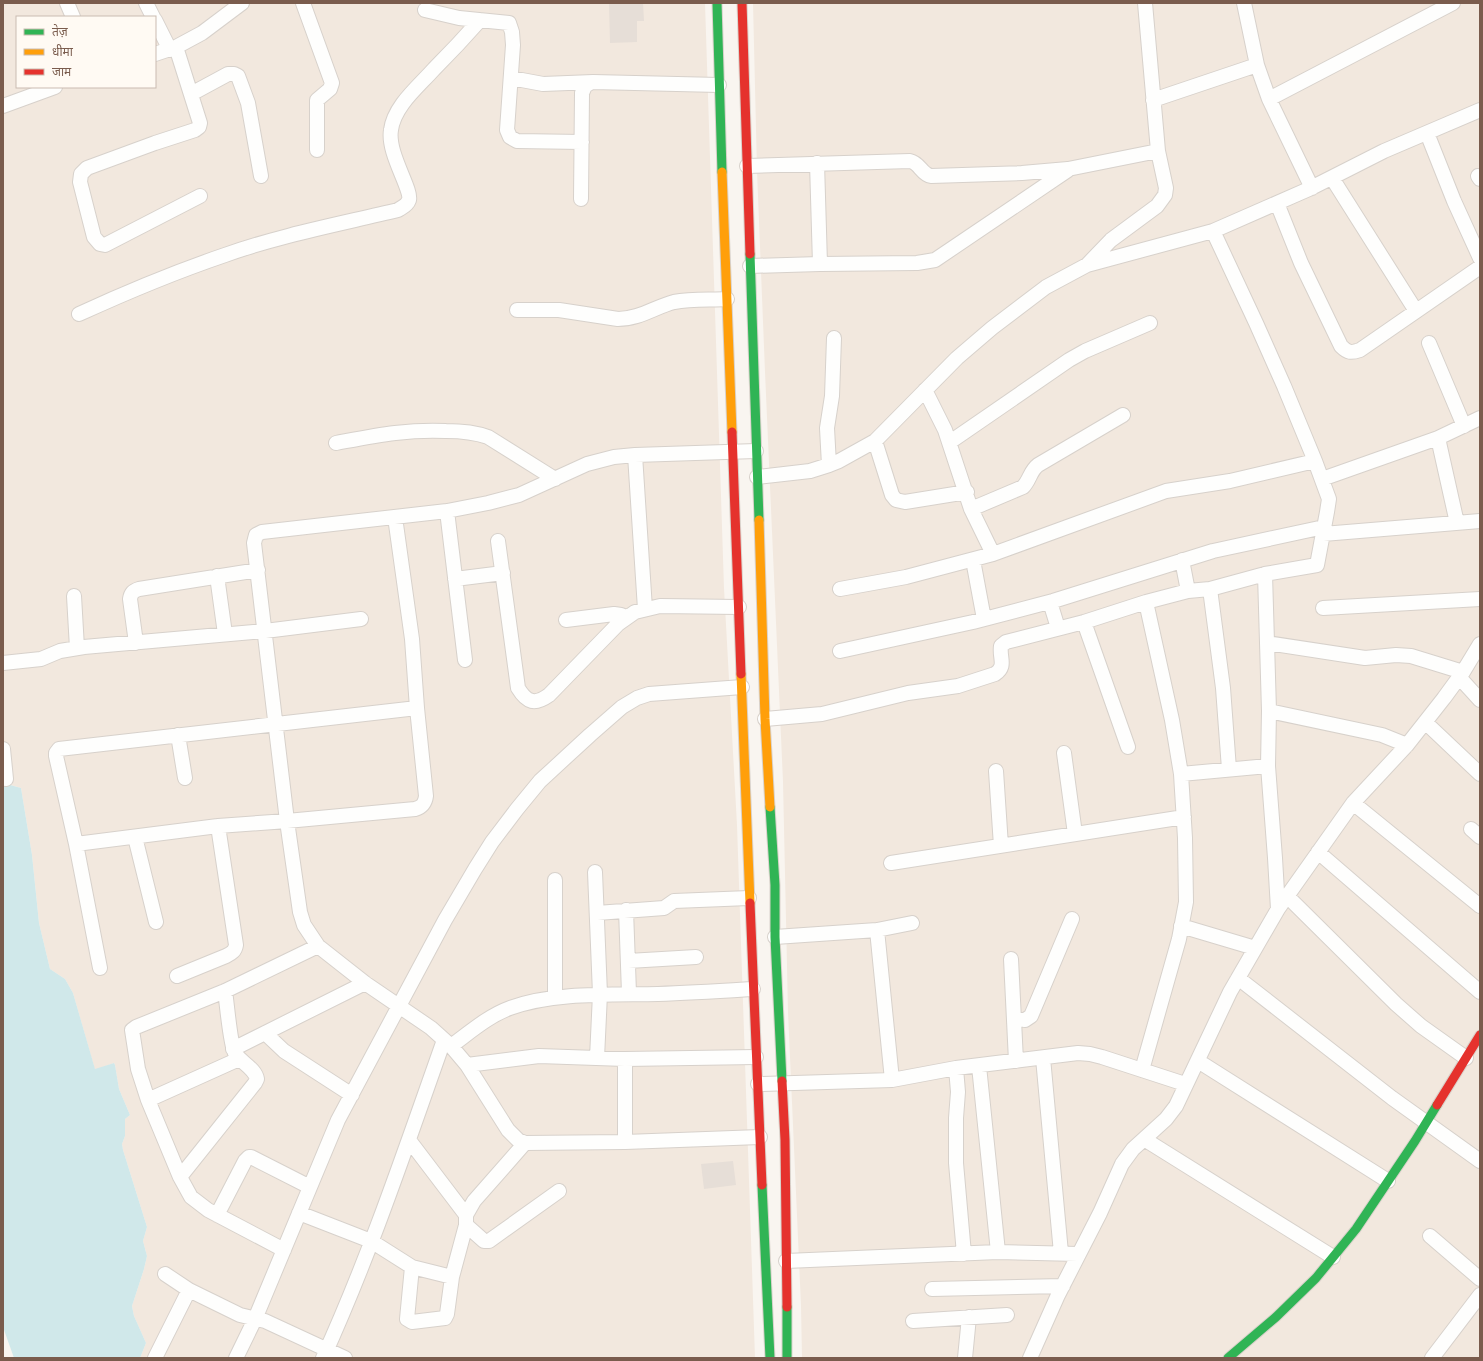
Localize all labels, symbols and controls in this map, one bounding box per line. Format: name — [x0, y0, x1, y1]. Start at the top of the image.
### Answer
legend — [16, 16, 156, 88]
text: तेज़ — [52, 24, 69, 39]
text: धीमा — [52, 44, 74, 59]
text: जाम — [52, 65, 72, 79]

